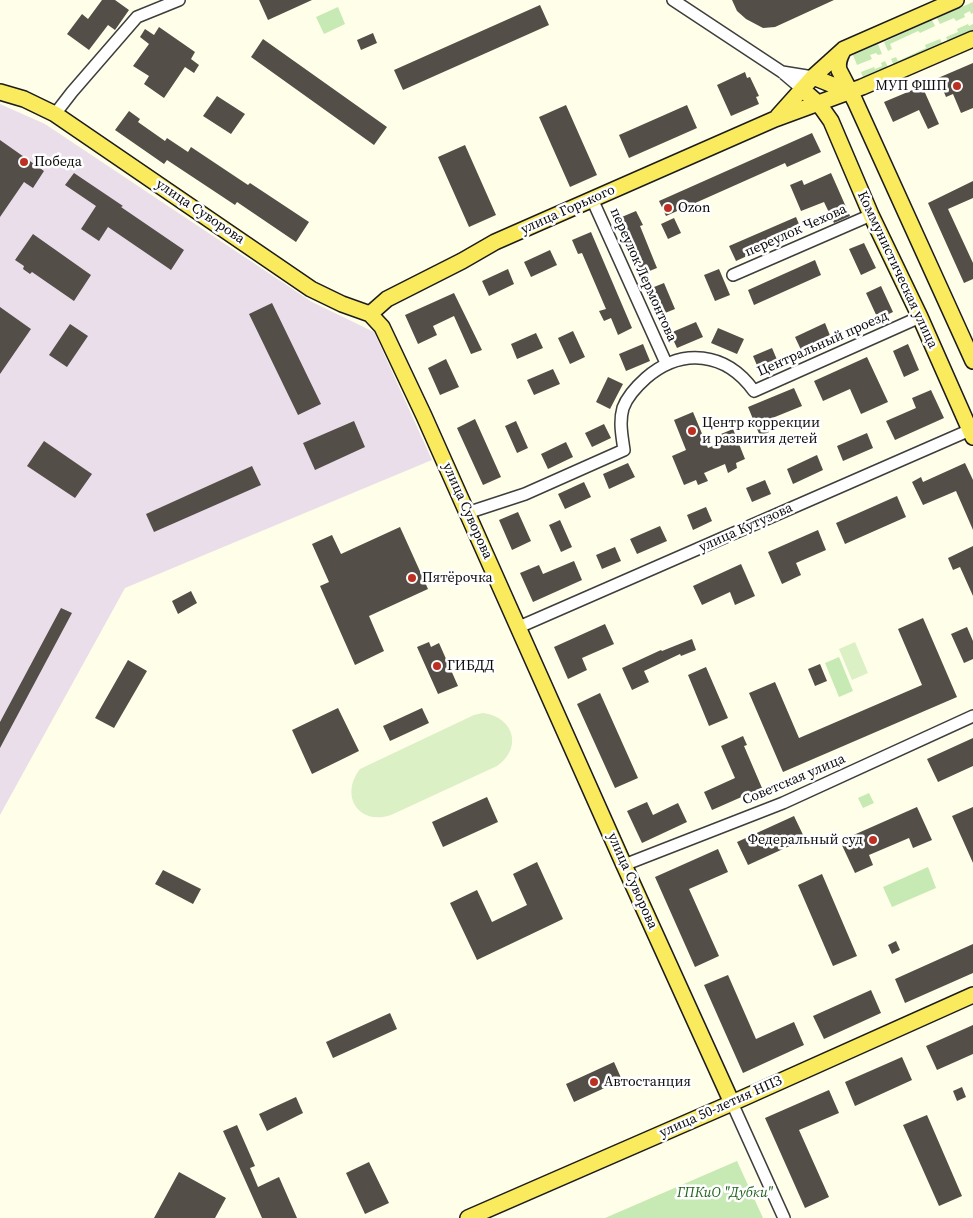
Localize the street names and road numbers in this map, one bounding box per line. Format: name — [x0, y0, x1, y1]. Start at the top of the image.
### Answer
street label: улица Суворова — [152, 176, 248, 248]
street label: улица Горького — [518, 182, 618, 238]
street label: Коммунистическая улица — [853, 189, 941, 351]
street label: переулок Чехова — [742, 201, 850, 261]
street label: переулок Лермонтова — [606, 206, 680, 344]
street label: Центральный проезд — [755, 308, 891, 380]
street label: улица Суворова — [438, 460, 496, 562]
street label: улица Кутузова — [696, 500, 796, 556]
street label: Советская улица — [740, 751, 848, 809]
street label: улица Суворова — [603, 830, 661, 932]
street label: улица 50-летия НПЗ — [657, 1072, 785, 1142]

